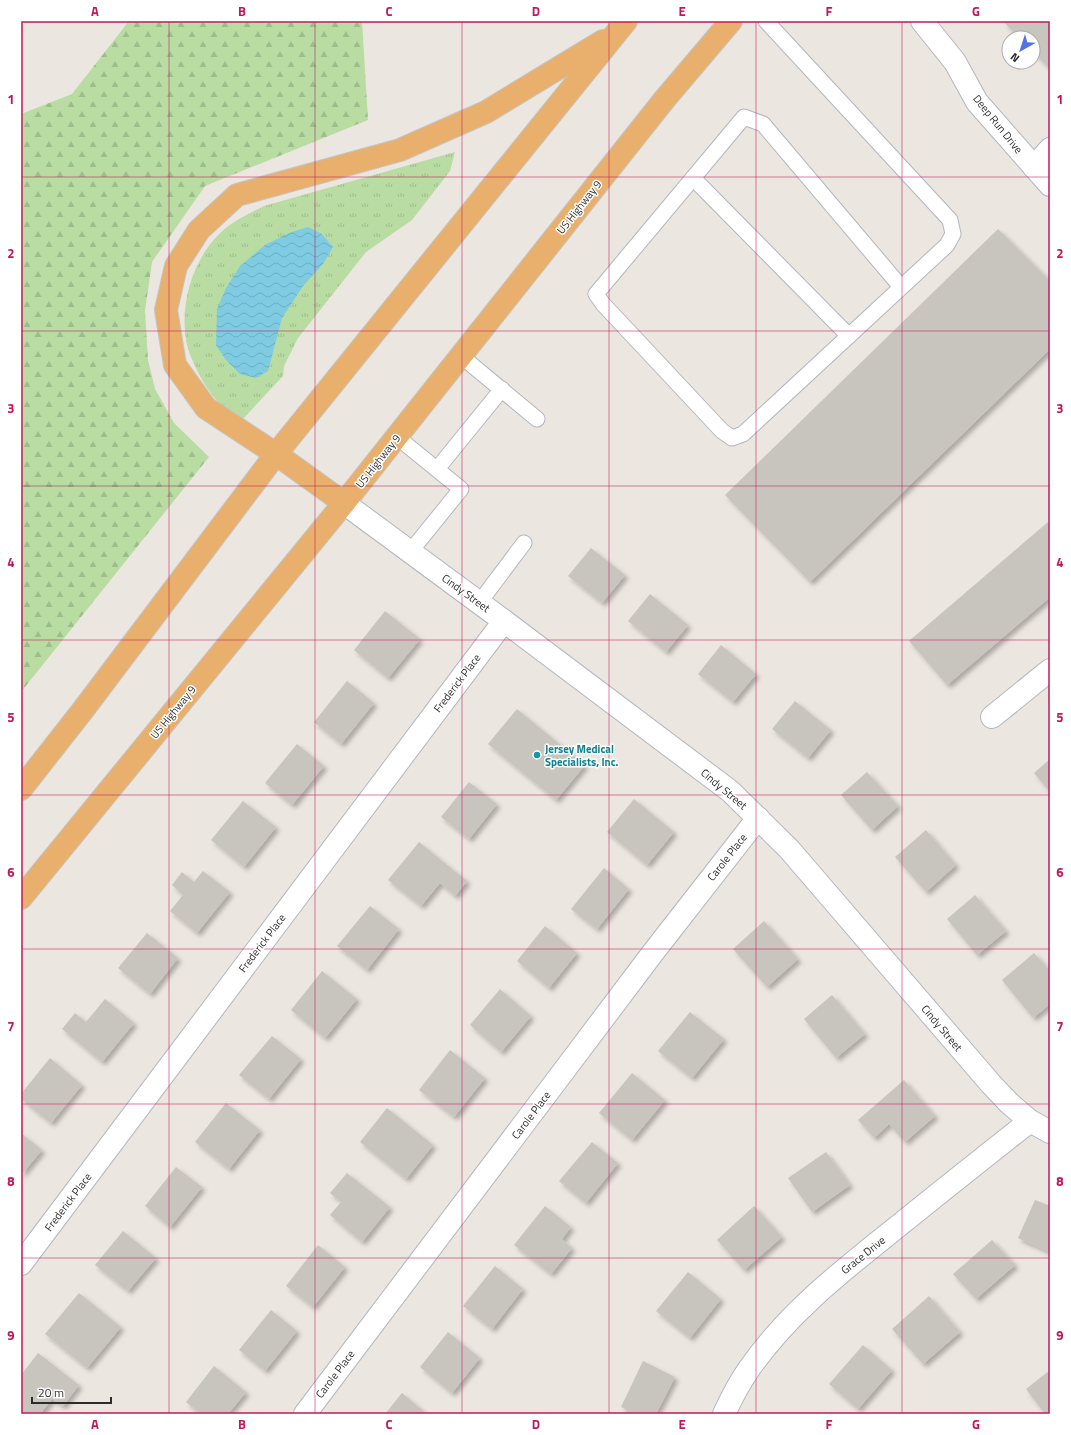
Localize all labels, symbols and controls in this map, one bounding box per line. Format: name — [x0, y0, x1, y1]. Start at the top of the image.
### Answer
text: A — [91, 1, 99, 21]
text: B — [238, 1, 246, 21]
text: C — [385, 1, 393, 21]
text: D — [532, 1, 540, 21]
text: E — [678, 1, 686, 21]
text: F — [826, 1, 833, 21]
text: G — [972, 1, 980, 21]
north arrow — [1001, 30, 1041, 70]
text: N — [1007, 49, 1023, 66]
text: 1 — [7, 89, 15, 109]
text: 1 — [1056, 89, 1064, 109]
street label: Deep Run Drive — [969, 91, 1027, 157]
street label: US Highway 9 — [553, 177, 605, 237]
text: 2 — [7, 243, 15, 263]
text: 2 — [1056, 243, 1064, 263]
text: 3 — [7, 398, 15, 418]
text: 3 — [1056, 398, 1064, 418]
street label: US Highway 9 — [352, 431, 404, 491]
text: 4 — [7, 552, 15, 572]
text: 4 — [1056, 552, 1064, 572]
street label: Cindy Street — [439, 570, 494, 616]
street label: Frederick Place — [430, 650, 485, 716]
street label: US Highway 9 — [146, 682, 200, 742]
text: 5 — [7, 707, 15, 727]
text: 5 — [1056, 707, 1064, 727]
place label: Jersey Medical Specialists, Inc. — [545, 741, 619, 770]
marker: Jersey Medical Specialists, Inc. — [532, 750, 542, 760]
street label: Cindy Street — [697, 765, 751, 813]
street label: Carole Place — [703, 830, 751, 884]
text: 6 — [7, 862, 15, 882]
text: 6 — [1056, 862, 1064, 882]
street label: Frederick Place — [235, 910, 290, 976]
street label: Cindy Street — [918, 1001, 966, 1055]
text: 7 — [7, 1016, 15, 1036]
text: 7 — [1056, 1016, 1064, 1036]
street label: Carole Place — [508, 1087, 555, 1142]
street label: Frederick Place — [41, 1169, 96, 1235]
text: 8 — [7, 1171, 15, 1191]
text: 8 — [1056, 1171, 1064, 1191]
street label: Grace Drive — [837, 1232, 889, 1278]
text: 9 — [7, 1325, 15, 1345]
text: 9 — [1056, 1325, 1064, 1345]
street label: Carole Place — [312, 1346, 359, 1401]
scale bar — [32, 1379, 111, 1405]
text: 20 m — [38, 1383, 64, 1402]
text: A — [91, 1414, 99, 1434]
text: B — [238, 1414, 246, 1434]
text: C — [385, 1414, 393, 1434]
text: D — [532, 1414, 540, 1434]
text: E — [678, 1414, 686, 1434]
text: F — [826, 1414, 833, 1434]
text: G — [972, 1414, 980, 1434]

